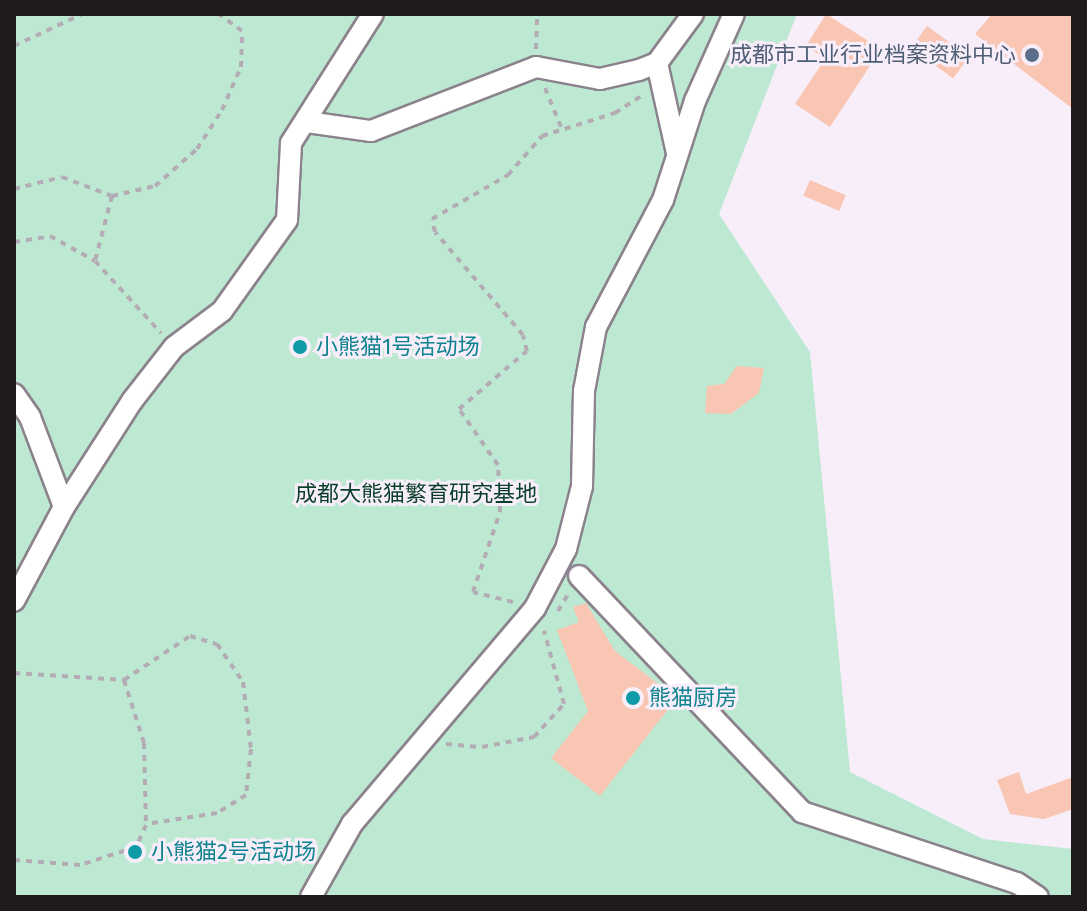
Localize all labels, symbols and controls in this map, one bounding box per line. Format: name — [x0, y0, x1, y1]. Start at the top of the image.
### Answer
place label: 成都市工业行业档案资料中心 — [730, 42, 1016, 68]
marker: 成都市工业行业档案资料中心 — [1023, 46, 1041, 64]
place label: 小熊猫1号活动场 — [316, 334, 480, 360]
marker: 小熊猫1号活动场 — [291, 338, 309, 356]
park label: 成都大熊猫繁育研究基地 — [295, 481, 537, 507]
place label: 熊猫厨房 — [649, 685, 737, 711]
marker: 熊猫厨房 — [624, 689, 642, 707]
place label: 小熊猫2号活动场 — [151, 839, 316, 865]
marker: 小熊猫2号活动场 — [126, 843, 144, 861]

